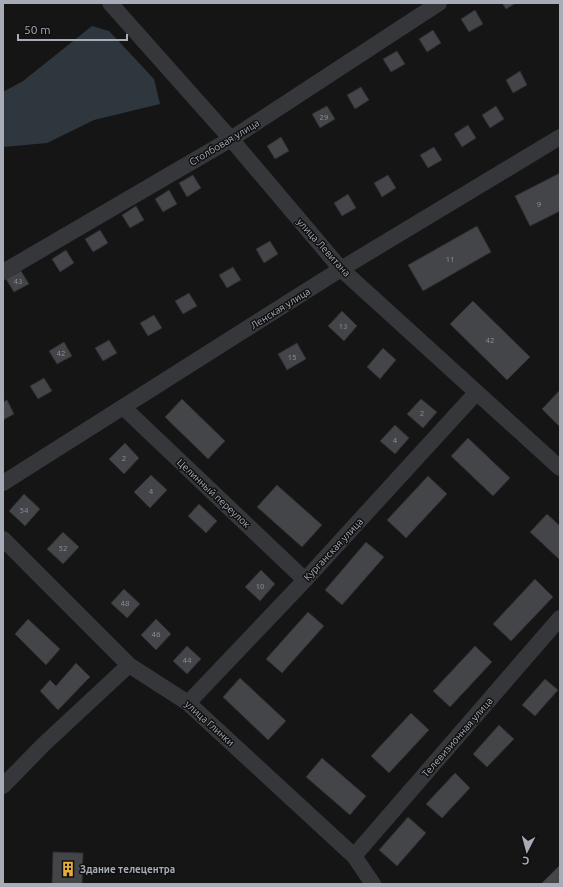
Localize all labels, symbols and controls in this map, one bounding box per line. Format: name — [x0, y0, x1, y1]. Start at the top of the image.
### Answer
scale bar — [18, 16, 127, 42]
text: 50 m — [24, 23, 51, 36]
house number: 29 — [319, 113, 329, 122]
street label: Столбовая улица — [187, 117, 261, 168]
house number: 9 — [537, 200, 541, 209]
street label: улица Левитана — [295, 216, 353, 279]
house number: 11 — [445, 255, 455, 264]
house number: 43 — [13, 277, 23, 286]
street label: Ленская улица — [248, 286, 312, 331]
house number: 13 — [338, 322, 348, 331]
house number: 42 — [485, 336, 495, 345]
house number: 42 — [56, 349, 66, 358]
house number: 15 — [287, 353, 297, 362]
house number: 2 — [420, 409, 424, 418]
house number: 4 — [393, 436, 398, 445]
house number: 2 — [122, 454, 126, 463]
street label: Целинный переулок — [175, 457, 252, 530]
house number: 4 — [149, 487, 154, 496]
house number: 54 — [19, 506, 29, 515]
street label: Курганская улица — [302, 516, 365, 583]
house number: 52 — [58, 544, 68, 553]
house number: 10 — [255, 582, 265, 591]
house number: 48 — [120, 599, 130, 608]
house number: 46 — [151, 630, 161, 639]
house number: 44 — [182, 656, 192, 665]
street label: Телевизионная улица — [420, 695, 495, 779]
street label: улица Глинки — [183, 698, 237, 748]
north arrow — [507, 831, 547, 871]
text: С — [522, 855, 530, 867]
building icon: Здание телецентра — [59, 860, 77, 878]
place label: Здание телецентра — [80, 864, 175, 875]

